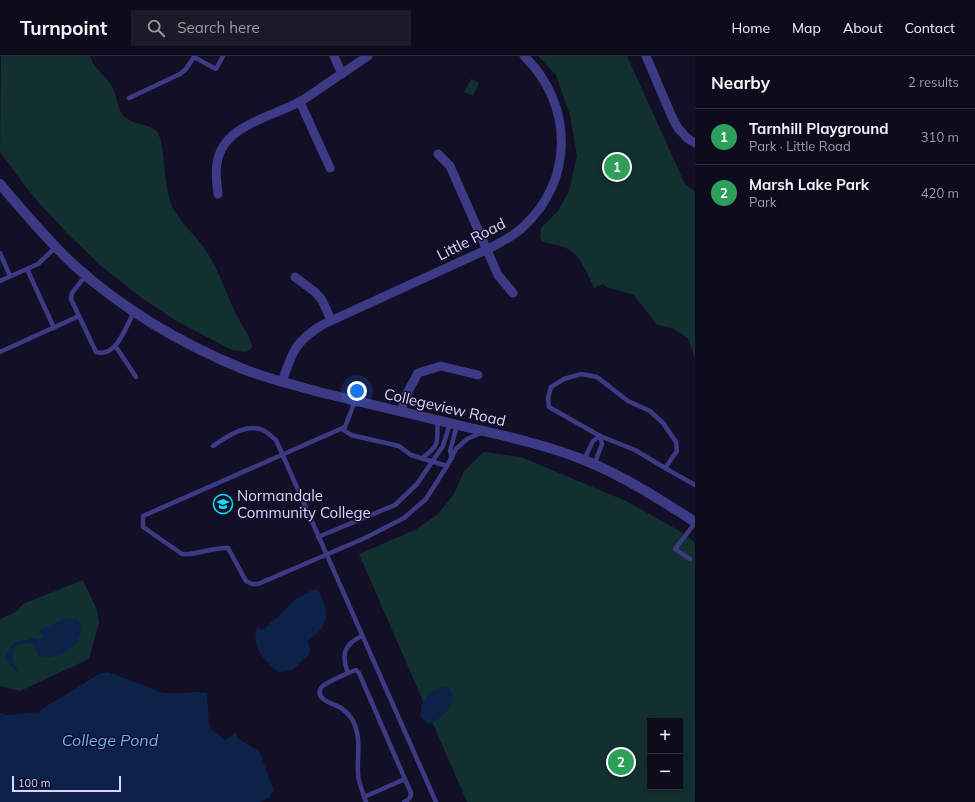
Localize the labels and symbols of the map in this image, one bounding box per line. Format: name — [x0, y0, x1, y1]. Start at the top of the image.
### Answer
pin: 1 — [604, 152, 630, 182]
street label: Little Road — [434, 214, 508, 264]
your location — [347, 381, 367, 401]
street label: Collegeview Road — [382, 384, 508, 430]
place label: Normandale Community College — [237, 486, 371, 522]
school or university icon: Normandale Community College — [212, 493, 234, 515]
water label: College Pond — [62, 730, 159, 750]
pin: 2 — [608, 747, 634, 777]
scale bar — [12, 774, 121, 793]

